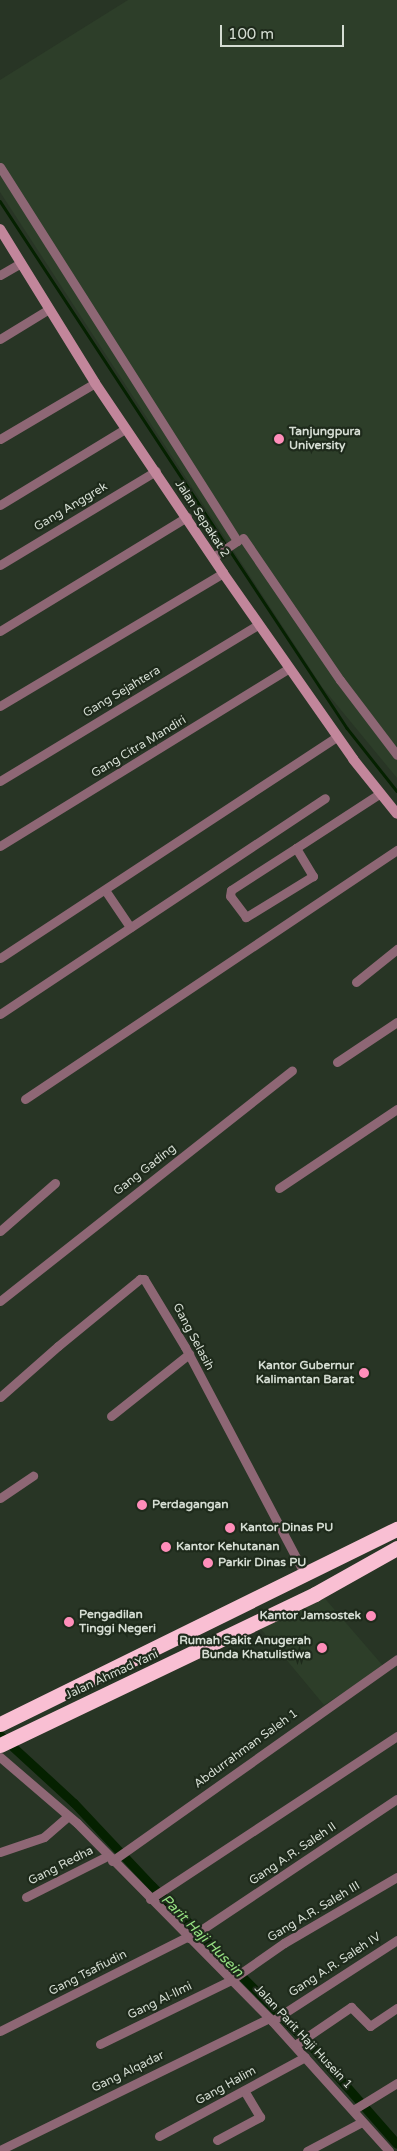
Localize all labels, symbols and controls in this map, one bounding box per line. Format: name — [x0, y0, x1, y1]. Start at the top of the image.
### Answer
scale bar — [222, 15, 346, 47]
text: 100 m — [228, 25, 274, 43]
place label: Tanjungpura University — [289, 425, 361, 453]
marker: Tanjungpura University — [273, 433, 285, 445]
street label: Jalan Sepakat 2 — [172, 478, 232, 560]
street label: Gang Anggrek — [32, 479, 110, 535]
street label: Gang Sejahtera — [81, 663, 163, 721]
street label: Gang Citra Mandiri — [89, 713, 189, 781]
street label: Gang Gading — [111, 1141, 179, 1199]
street label: Gang Selasih — [169, 1301, 217, 1373]
place label: Kantor Gubernur Kalimantan Barat — [256, 1359, 354, 1387]
marker: Kantor Gubernur Kalimantan Barat — [358, 1367, 370, 1379]
place label: Perdagangan — [152, 1498, 229, 1512]
marker: Perdagangan — [136, 1499, 148, 1511]
place label: Kantor Dinas PU — [240, 1521, 333, 1535]
marker: Kantor Dinas PU — [224, 1522, 236, 1534]
place label: Kantor Kehutanan — [176, 1540, 280, 1554]
marker: Kantor Kehutanan — [160, 1541, 172, 1553]
place label: Parkir Dinas PU — [218, 1556, 306, 1570]
marker: Parkir Dinas PU — [202, 1557, 214, 1569]
place label: Pengadilan Tinggi Negeri — [79, 1608, 156, 1636]
place label: Kantor Jamsostek — [260, 1609, 361, 1623]
marker: Kantor Jamsostek — [365, 1610, 377, 1622]
marker: Pengadilan Tinggi Negeri — [63, 1616, 75, 1628]
place label: Rumah Sakit Anugerah Bunda Khatulistiwa — [179, 1634, 311, 1662]
marker: Rumah Sakit Anugerah Bunda Khatulistiwa — [315, 1641, 329, 1655]
street label: Jalan Ahmad Yani — [63, 1647, 161, 1703]
street label: Abdurrahman Saleh 1 — [191, 1707, 301, 1791]
street label: Gang A.R. Saleh II — [247, 1820, 339, 1888]
street label: Gang Redha — [26, 1844, 96, 1888]
street label: Gang A.R. Saleh III — [265, 1879, 363, 1945]
water label: Parit Haji Husein — [157, 1891, 247, 1981]
street label: Gang A.R. Saleh IV — [286, 1930, 384, 2000]
street label: Gang Tsafiudin — [47, 1947, 129, 1999]
street label: Gang Al-llmi — [125, 1979, 195, 2023]
street label: Jalan Parit Haji Husein 1 — [251, 1982, 355, 2092]
street label: Gang Alqadar — [89, 2048, 167, 2096]
street label: Gang Halim — [193, 2064, 259, 2108]

